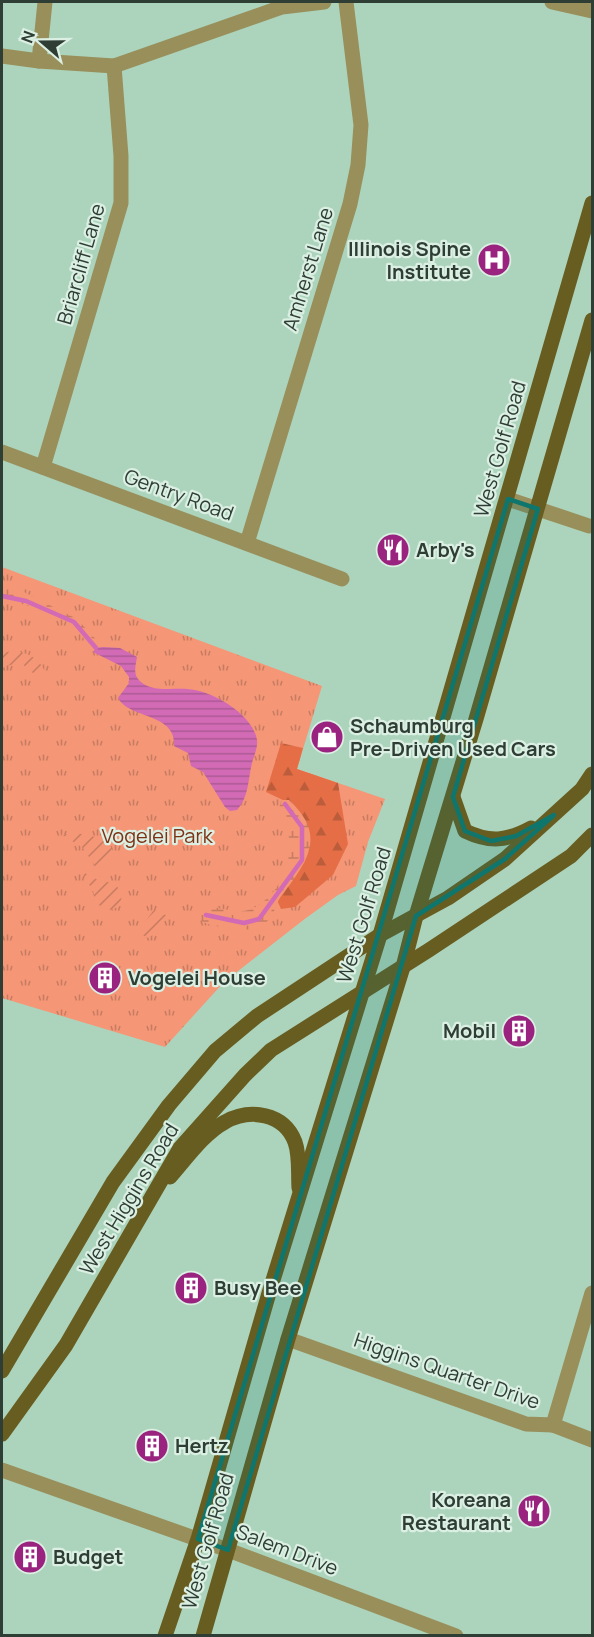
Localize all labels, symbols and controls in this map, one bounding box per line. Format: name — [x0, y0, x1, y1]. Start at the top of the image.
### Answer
north arrow — [12, 12, 72, 72]
text: N — [16, 28, 40, 46]
street label: Briarcliff Lane — [50, 200, 111, 327]
street label: Amherst Lane — [276, 204, 339, 334]
place label: Illinois Spine Institute — [348, 235, 471, 285]
hospital icon: Illinois Spine Institute — [476, 242, 512, 278]
street label: West Golf Road — [467, 377, 532, 520]
street label: Gentry Road — [121, 462, 238, 527]
restaurant icon: Arby's — [375, 532, 411, 568]
place label: Arby's — [416, 536, 475, 563]
place label: Schaumburg Pre-Driven Used Cars — [350, 712, 556, 762]
shop icon: Schaumburg Pre-Driven Used Cars — [309, 719, 345, 755]
park label: Vogelei Park — [101, 822, 214, 849]
street label: West Golf Road — [330, 844, 397, 986]
building icon: Vogelei House — [87, 960, 123, 996]
place label: Vogelei House — [128, 964, 266, 991]
building icon: Mobil — [501, 1013, 537, 1049]
place label: Mobil — [443, 1017, 496, 1044]
street label: West Higgins Road — [73, 1118, 184, 1279]
building icon: Busy Bee — [173, 1270, 209, 1306]
place label: Busy Bee — [214, 1274, 301, 1301]
street label: Higgins Quarter Drive — [351, 1326, 544, 1415]
building icon: Hertz — [134, 1428, 170, 1464]
place label: Hertz — [175, 1432, 229, 1459]
street label: West Golf Road — [175, 1469, 240, 1612]
place label: Koreana Restaurant — [402, 1486, 511, 1536]
restaurant icon: Koreana Restaurant — [516, 1493, 552, 1529]
street label: Salem Drive — [232, 1518, 342, 1581]
building icon: Budget — [12, 1539, 48, 1575]
place label: Budget — [53, 1543, 124, 1570]

